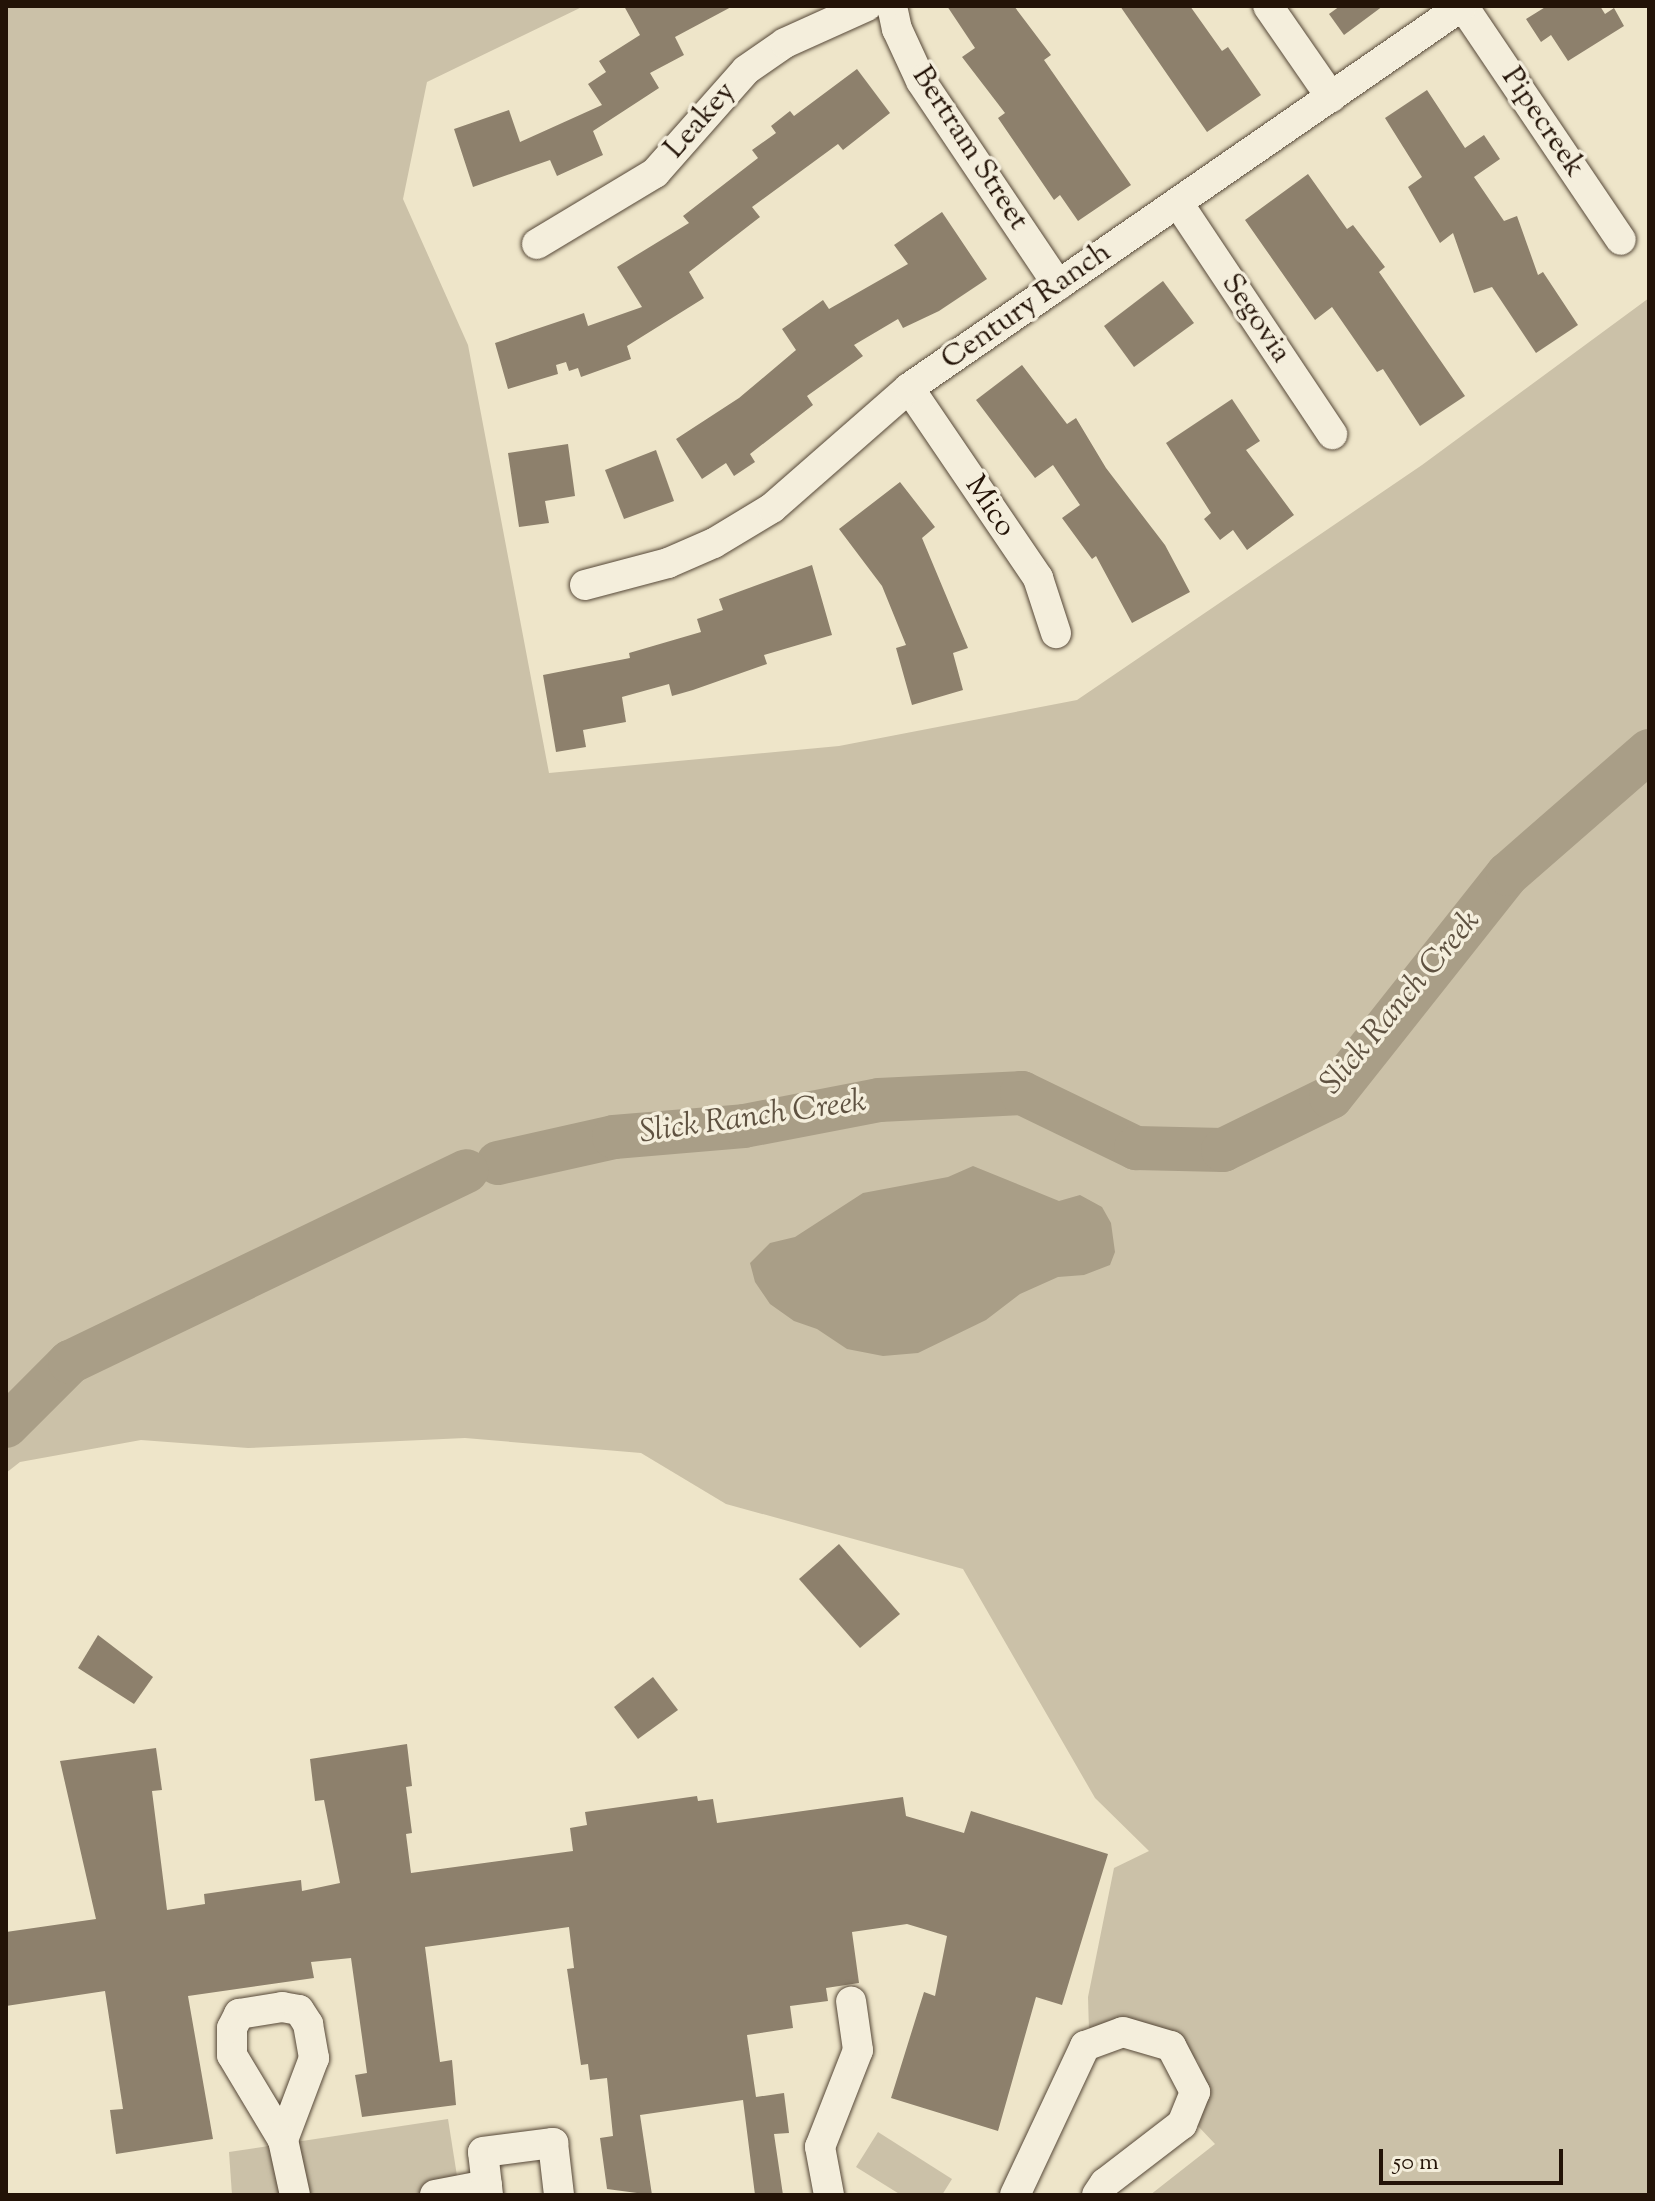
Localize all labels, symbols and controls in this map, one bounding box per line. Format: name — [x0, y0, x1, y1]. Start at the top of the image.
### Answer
street label: Bertram Street — [903, 60, 1035, 238]
street label: Pipecreek — [1492, 61, 1592, 185]
street label: Leakey — [658, 75, 744, 167]
street label: Century Ranch — [935, 235, 1119, 379]
street label: Segovia — [1212, 268, 1298, 370]
street label: Mico — [956, 470, 1022, 544]
water label: Slick Ranch Creek — [1313, 903, 1489, 1103]
water label: Slick Ranch Creek — [637, 1083, 869, 1153]
scale bar — [1383, 2133, 1567, 2183]
text: 50 m — [1393, 2146, 1439, 2180]

